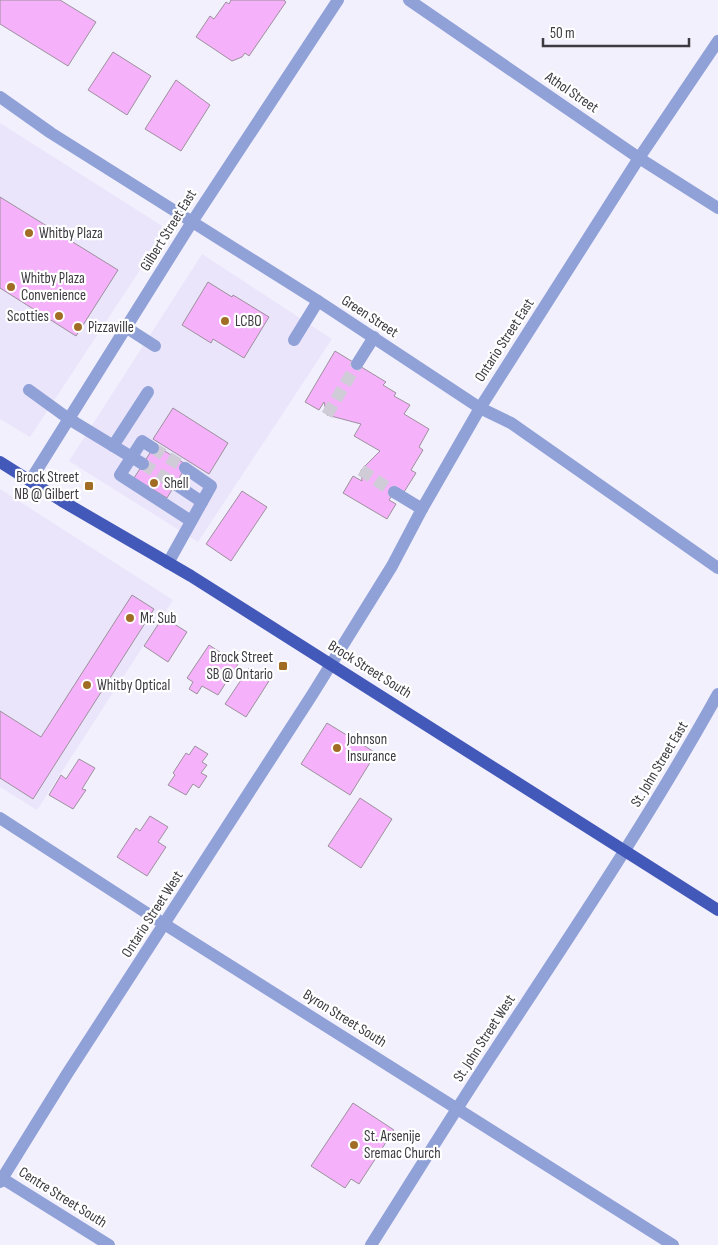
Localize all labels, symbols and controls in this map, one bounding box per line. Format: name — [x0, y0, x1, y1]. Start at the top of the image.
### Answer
scale bar — [543, 15, 689, 47]
text: 50 m — [550, 24, 575, 43]
street label: Athol Street — [541, 67, 602, 117]
street label: Gilbert Street East — [136, 186, 201, 275]
place label: Whitby Plaza — [39, 224, 103, 243]
marker: Whitby Plaza — [23, 227, 35, 239]
place label: Whitby Plaza Convenience — [21, 269, 86, 305]
marker: Whitby Plaza Convenience — [5, 281, 17, 293]
street label: Green Street — [338, 291, 402, 342]
street label: Ontario Street East — [470, 295, 539, 386]
place label: Scotties — [7, 307, 49, 326]
marker: Scotties — [53, 310, 65, 322]
place label: LCBO — [235, 312, 262, 331]
marker: LCBO — [219, 315, 231, 327]
place label: Pizzaville — [88, 318, 134, 337]
marker: Pizzaville — [72, 321, 84, 333]
place label: Brock Street NB @ Gilbert — [14, 468, 79, 504]
place label: Shell — [164, 474, 188, 493]
marker: Shell — [148, 477, 160, 489]
marker: Brock Street NB @ Gilbert — [83, 480, 95, 492]
place label: Mr. Sub — [140, 609, 177, 628]
marker: Mr. Sub — [124, 612, 136, 624]
street label: Brock Street South — [324, 636, 415, 703]
place label: Brock Street SB @ Ontario — [206, 648, 273, 684]
marker: Brock Street SB @ Ontario — [277, 660, 289, 672]
place label: Whitby Optical — [97, 676, 170, 695]
marker: Whitby Optical — [81, 679, 93, 691]
street label: St. John Street East — [626, 718, 693, 811]
place label: Johnson Insurance — [346, 730, 396, 766]
marker: Johnson Insurance — [331, 742, 343, 754]
street label: Ontario Street West — [117, 867, 188, 961]
street label: Byron Street South — [299, 985, 390, 1052]
street label: St. John Street West — [449, 991, 520, 1086]
place label: St. Arsenije Sremac Church — [364, 1127, 441, 1163]
marker: St. Arsenije Sremac Church — [348, 1139, 360, 1151]
street label: Centre Street South — [15, 1163, 110, 1232]

